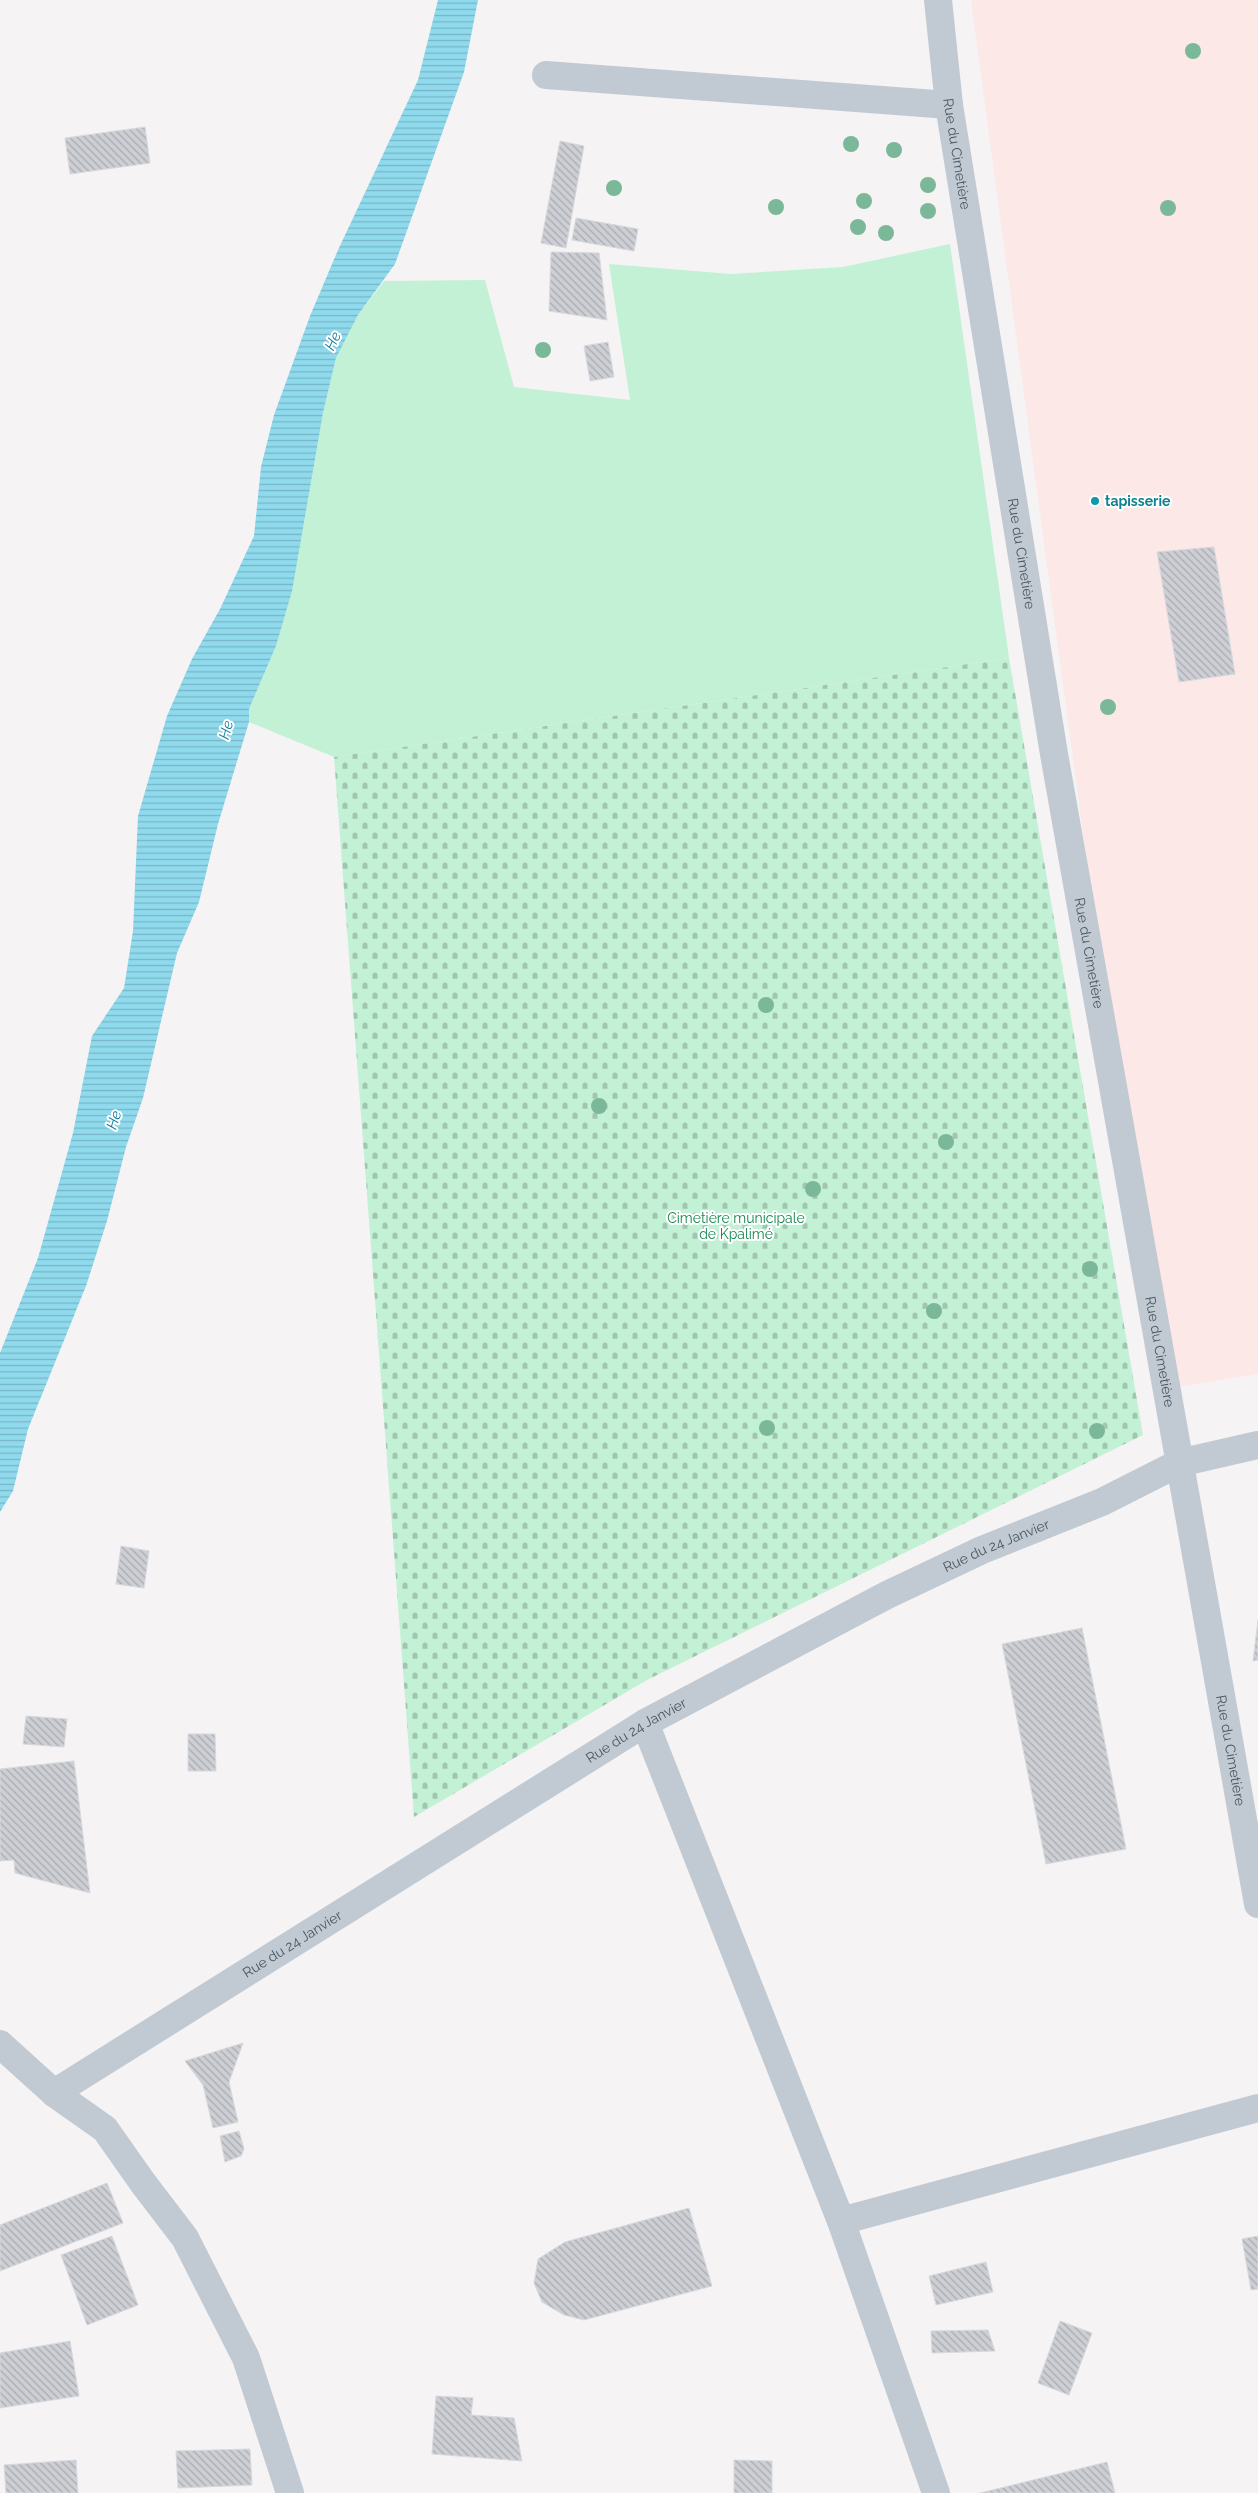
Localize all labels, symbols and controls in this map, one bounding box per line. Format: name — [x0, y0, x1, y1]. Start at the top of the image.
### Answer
street label: Rue du Cimetière — [940, 97, 974, 211]
water label: He — [321, 329, 345, 353]
place label: tapisserie — [1105, 493, 1171, 509]
marker: tapisserie — [1089, 495, 1101, 507]
street label: Rue du Cimetière — [1005, 497, 1038, 610]
water label: He — [215, 719, 237, 741]
street label: Rue du Cimetière — [1072, 896, 1107, 1010]
water label: He — [103, 1109, 125, 1131]
park label: Cimetière municipale de Kpalimé — [667, 1210, 805, 1242]
street label: Rue du Cimetière — [1142, 1295, 1178, 1408]
street label: Rue du 24 Janvier — [941, 1516, 1052, 1575]
street label: Rue du Cimetière — [1213, 1694, 1248, 1807]
street label: Rue du 24 Janvier — [583, 1695, 689, 1766]
street label: Rue du 24 Janvier — [240, 1907, 345, 1981]

